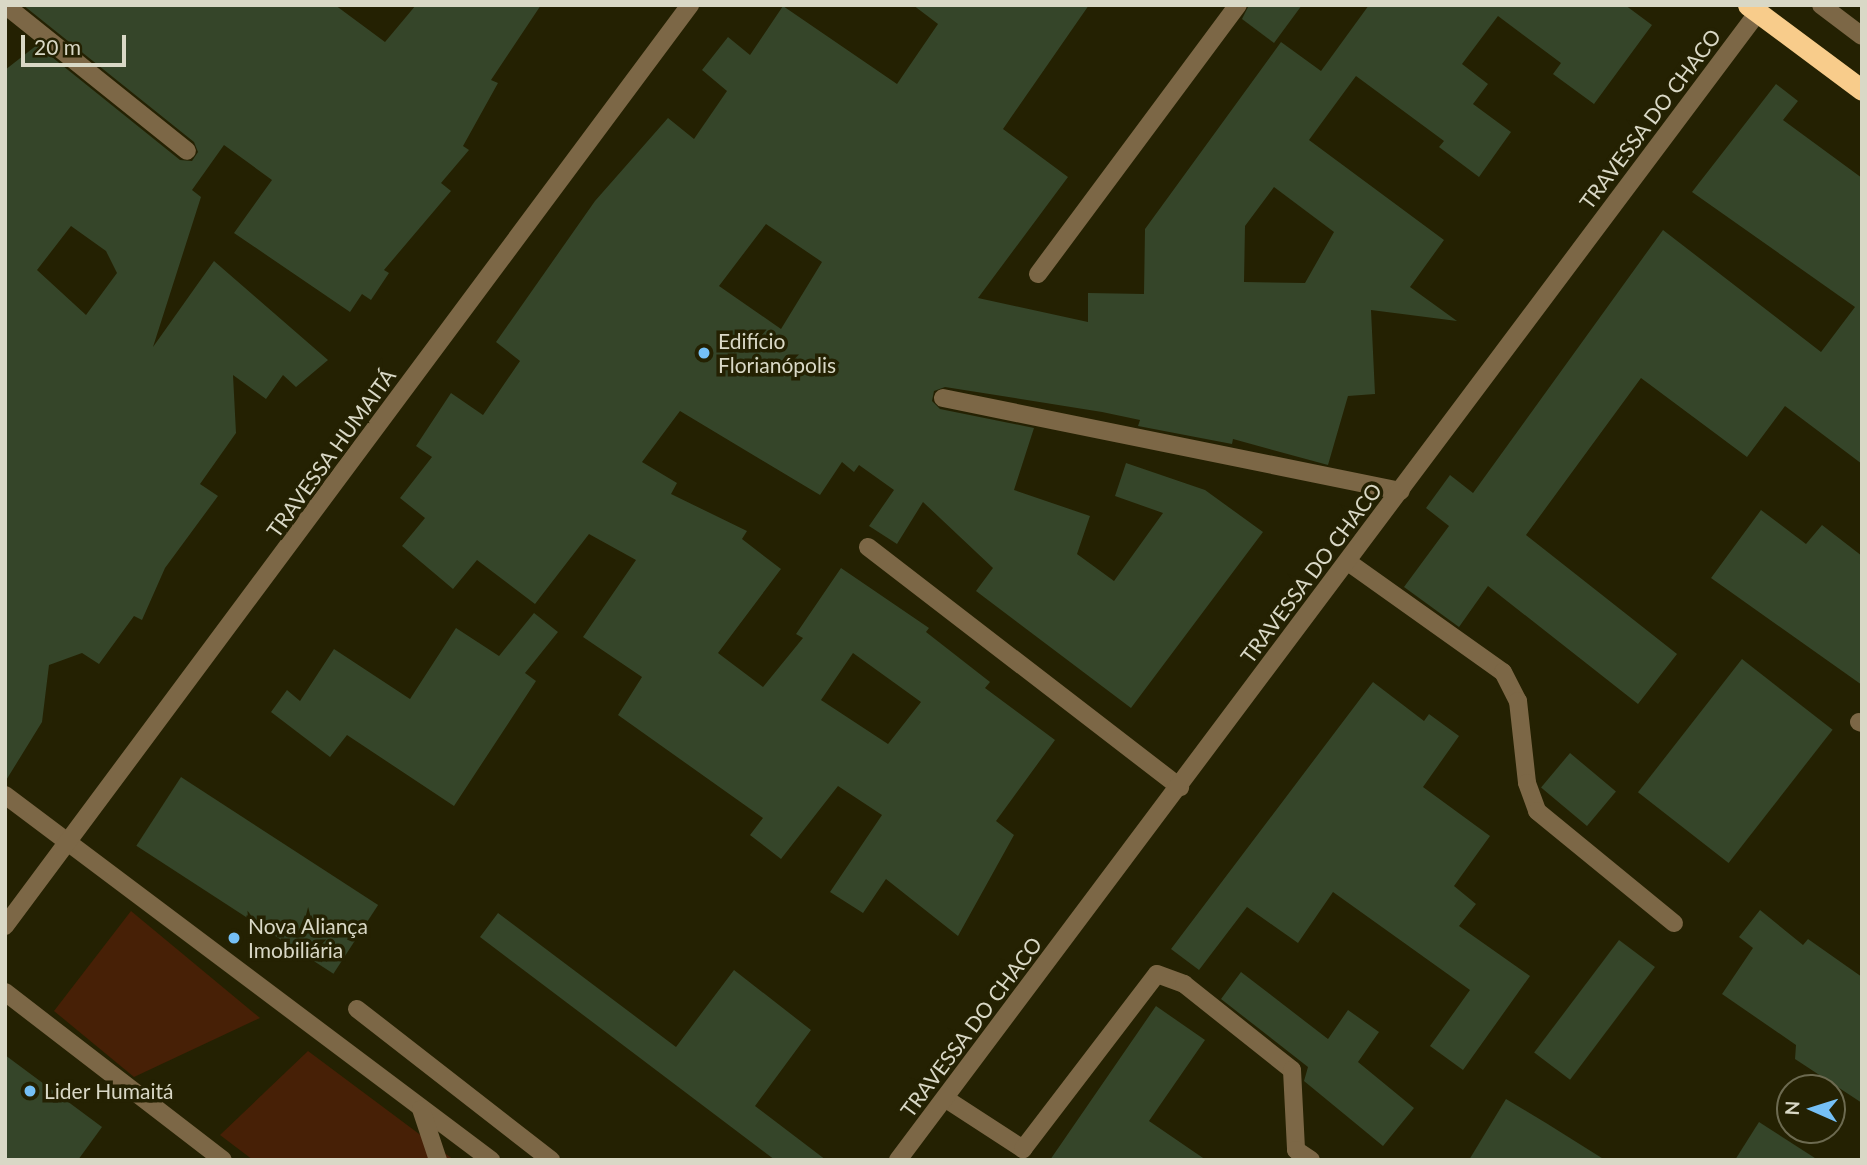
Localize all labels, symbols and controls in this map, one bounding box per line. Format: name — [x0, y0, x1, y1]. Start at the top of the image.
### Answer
scale bar — [24, 21, 130, 65]
street label: TRAVESSA DO CHACO — [1574, 24, 1726, 214]
text: 20 m — [34, 34, 81, 59]
place label: Edifício Florianópolis — [718, 328, 836, 378]
marker: Edifício Florianópolis — [696, 345, 712, 361]
street label: TRAVESSA HUMAITÁ — [261, 363, 401, 543]
street label: TRAVESSA DO CHACO — [1235, 478, 1387, 668]
place label: Nova Aliança Imobiliária — [248, 913, 369, 963]
marker: Nova Aliança Imobiliária — [226, 930, 242, 946]
street label: TRAVESSA DO CHACO — [895, 932, 1047, 1122]
north arrow — [1776, 1074, 1846, 1144]
place label: Lider Humaitá — [44, 1078, 174, 1104]
marker: Lider Humaitá — [22, 1083, 38, 1099]
text: N — [1780, 1100, 1803, 1116]

